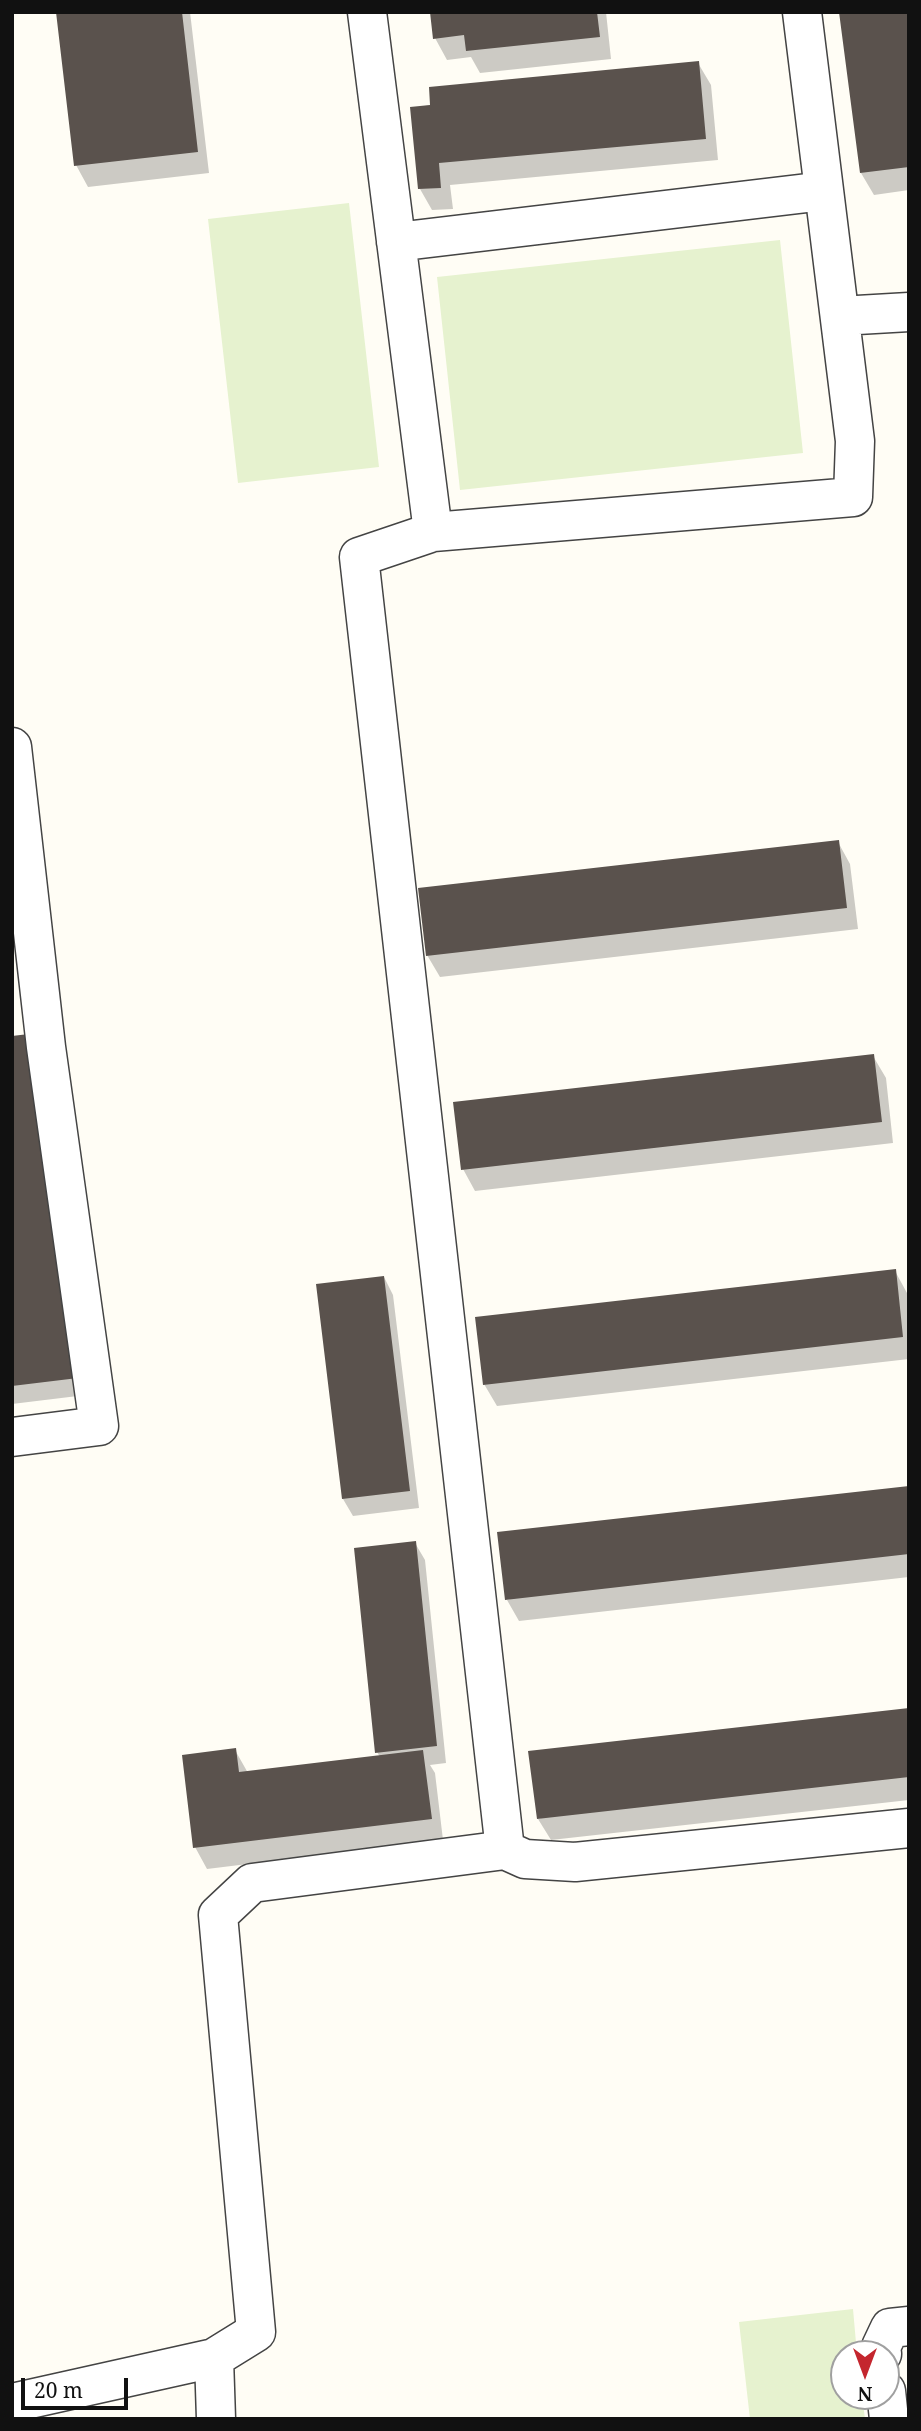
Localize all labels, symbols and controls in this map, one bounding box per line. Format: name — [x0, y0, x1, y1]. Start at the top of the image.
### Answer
north arrow — [830, 2340, 900, 2410]
scale bar — [24, 2364, 131, 2408]
text: 20 m — [34, 2376, 83, 2404]
text: N — [858, 2381, 873, 2407]

